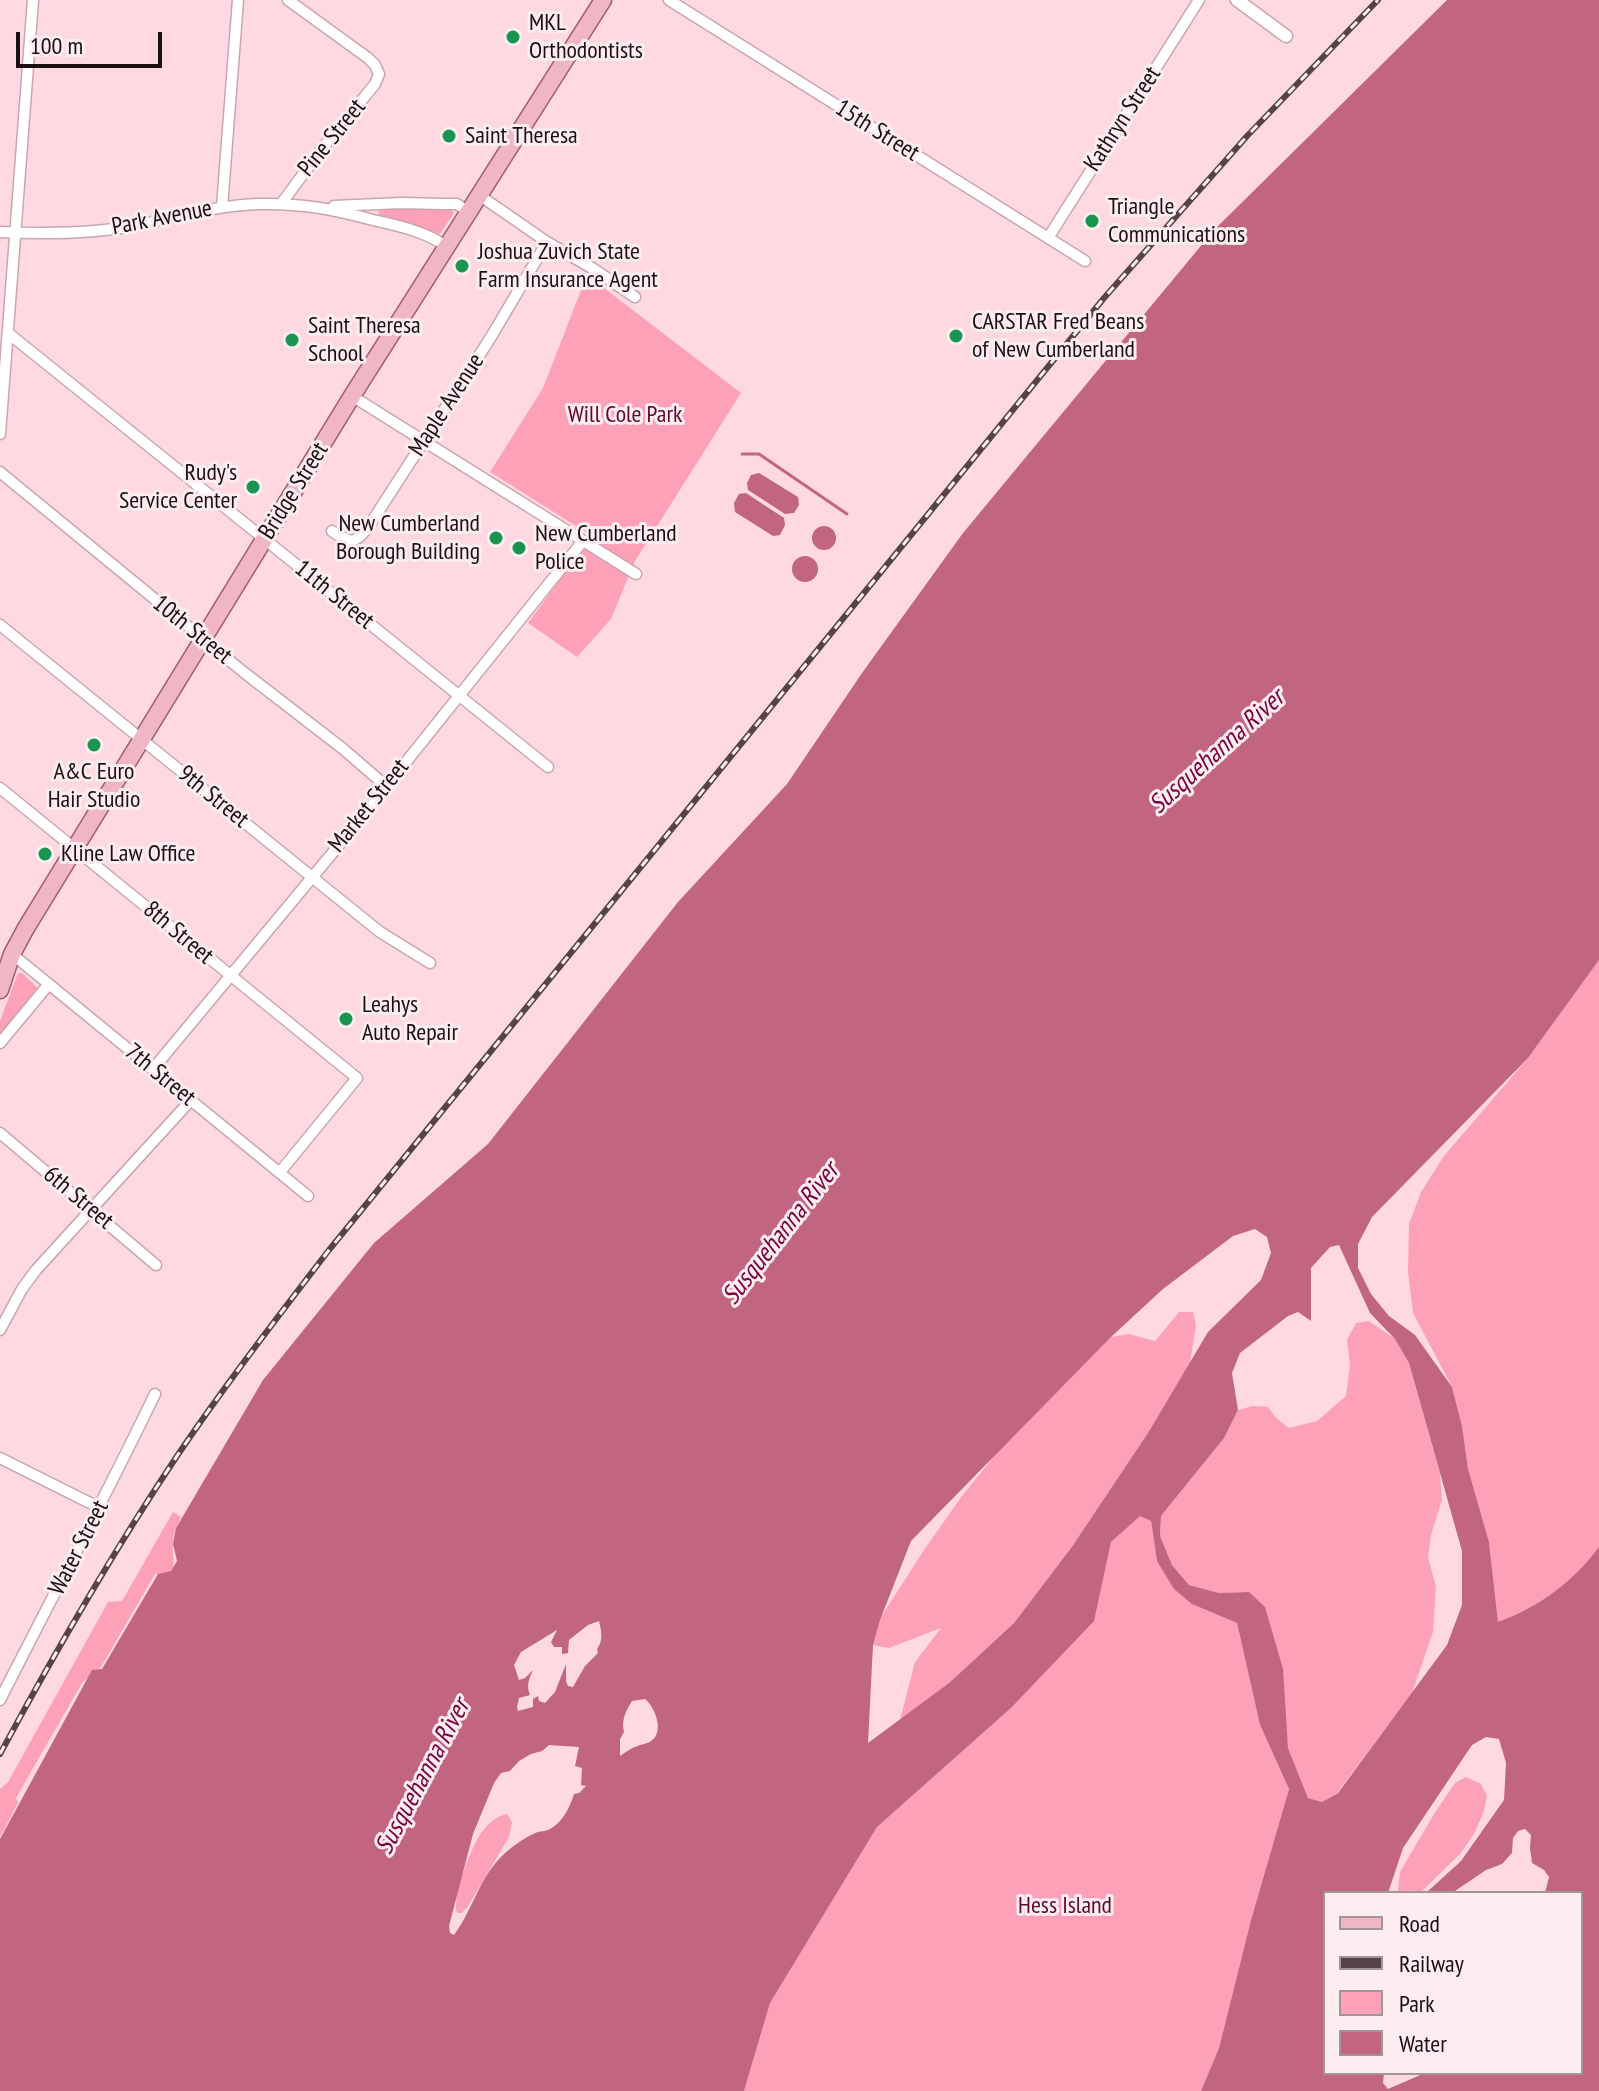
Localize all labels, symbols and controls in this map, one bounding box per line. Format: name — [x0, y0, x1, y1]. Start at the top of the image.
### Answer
place label: MKL Orthodontists — [529, 9, 643, 65]
scale bar — [20, 16, 166, 66]
marker: MKL Orthodontists — [504, 28, 522, 46]
text: 100 m — [30, 30, 83, 61]
street label: Kathryn Street — [1079, 61, 1167, 177]
street label: Pine Street — [292, 93, 372, 183]
street label: 15th Street — [830, 94, 924, 168]
place label: Saint Theresa — [465, 122, 578, 150]
marker: Saint Theresa — [440, 127, 458, 145]
place label: Triangle Communications — [1108, 193, 1245, 249]
street label: Park Avenue — [109, 194, 215, 242]
marker: Triangle Communications — [1083, 212, 1101, 230]
place label: Joshua Zuvich State Farm Insurance Agent — [478, 238, 658, 294]
marker: Joshua Zuvich State Farm Insurance Agent — [453, 257, 471, 275]
place label: CARSTAR Fred Beans of New Cumberland — [972, 308, 1144, 364]
place label: Saint Theresa School — [308, 312, 421, 368]
marker: CARSTAR Fred Beans of New Cumberland — [947, 327, 965, 345]
marker: Saint Theresa School — [283, 331, 301, 349]
street label: Maple Avenue — [403, 348, 491, 462]
park label: Will Cole Park — [568, 401, 682, 429]
street label: Bridge Street — [253, 437, 335, 545]
place label: Rudy's Service Center — [119, 459, 237, 515]
marker: Rudy's Service Center — [244, 478, 262, 496]
place label: New Cumberland Borough Building — [336, 510, 480, 566]
place label: New Cumberland Police — [535, 520, 677, 576]
marker: New Cumberland Borough Building — [487, 529, 505, 547]
marker: New Cumberland Police — [510, 539, 528, 557]
street label: 11th Street — [289, 554, 379, 636]
street label: 10th Street — [147, 589, 237, 671]
water label: Susquehanna River — [1143, 683, 1291, 821]
marker: A&C Euro Hair Studio — [85, 736, 103, 754]
street label: Market Street — [323, 753, 415, 859]
place label: A&C Euro Hair Studio — [48, 758, 140, 814]
street label: 9th Street — [172, 760, 254, 834]
place label: Kline Law Office — [61, 840, 196, 868]
marker: Kline Law Office — [36, 845, 54, 863]
street label: 8th Street — [137, 895, 219, 971]
place label: Leahys Auto Repair — [362, 991, 458, 1047]
marker: Leahys Auto Repair — [337, 1010, 355, 1028]
street label: 7th Street — [119, 1038, 201, 1112]
water label: Susquehanna River — [716, 1157, 846, 1311]
street label: 6th Street — [37, 1160, 119, 1236]
street label: Water Street — [43, 1496, 115, 1600]
water label: Susquehanna River — [369, 1694, 477, 1860]
legend — [1323, 1891, 1583, 2075]
park label: Hess Island — [1018, 1892, 1112, 1920]
text: Road — [1399, 1908, 1440, 1939]
text: Railway — [1399, 1948, 1464, 1979]
text: Park — [1399, 1988, 1435, 2019]
text: Water — [1399, 2028, 1447, 2059]

